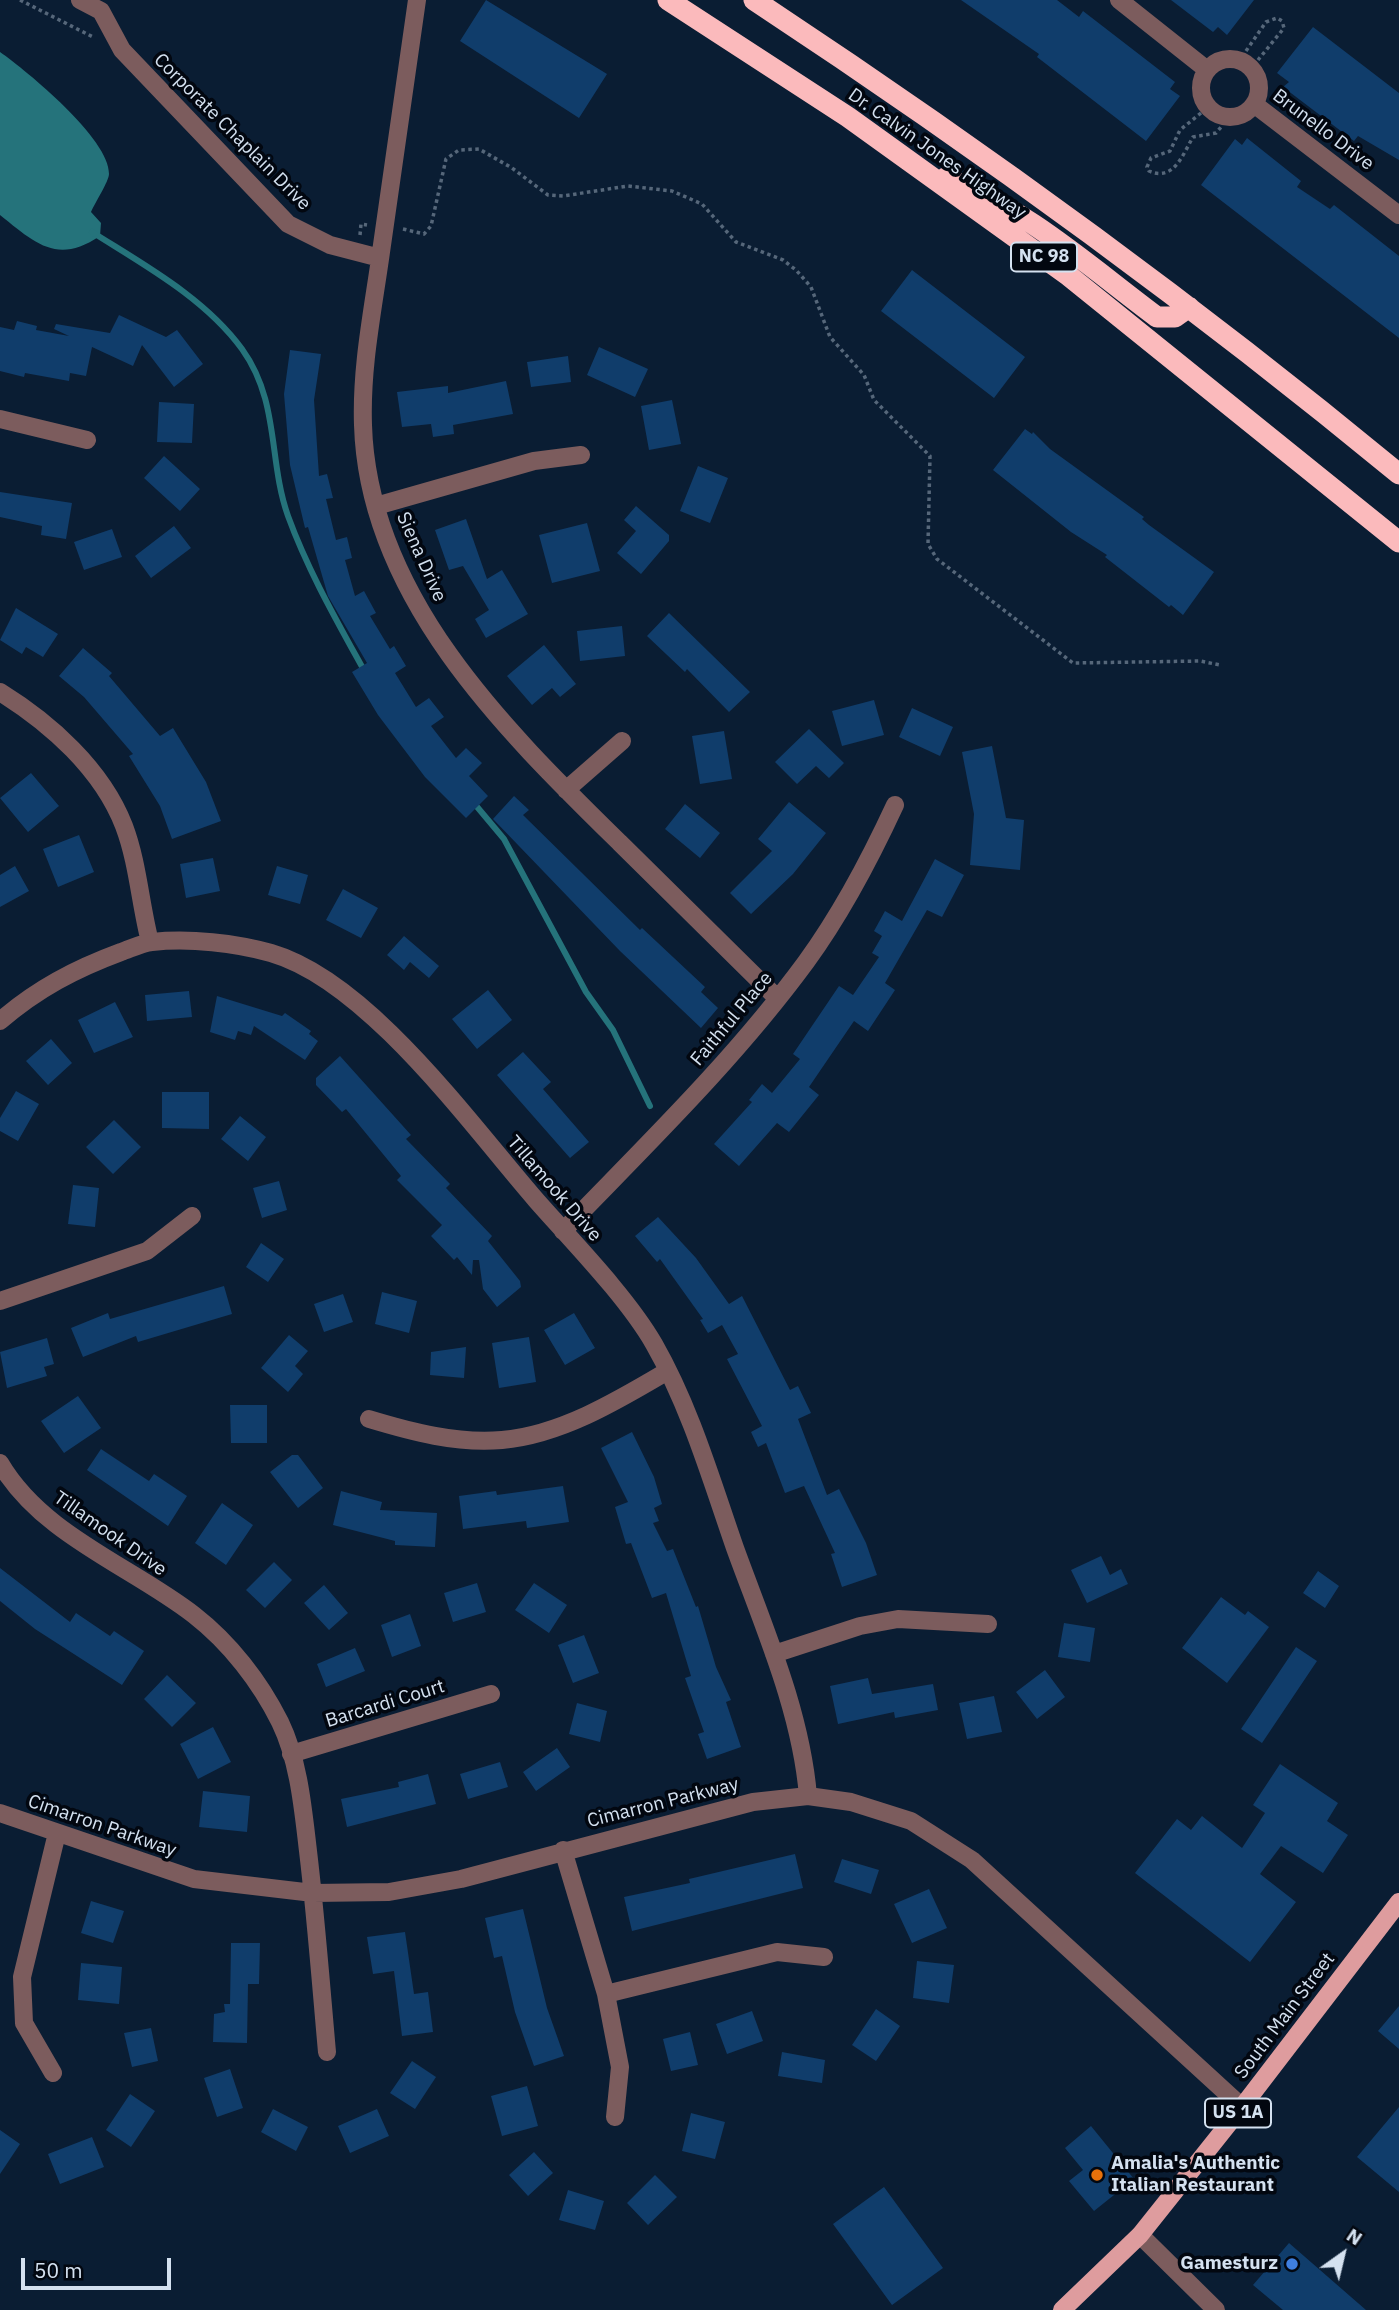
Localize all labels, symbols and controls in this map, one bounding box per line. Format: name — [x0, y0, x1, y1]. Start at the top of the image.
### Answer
street label: Corporate Chaplain Drive — [149, 49, 315, 215]
street label: Dr. Calvin Jones Highway — [844, 84, 1030, 224]
street label: Brunello Drive — [1268, 85, 1378, 175]
road number: NC 98 — [1011, 243, 1077, 272]
street label: Siena Drive — [391, 509, 451, 605]
street label: Faithful Place — [686, 967, 778, 1071]
street label: Tillamook Drive — [502, 1132, 606, 1246]
street label: Tillamook Drive — [49, 1487, 171, 1581]
street label: Barcardi Court — [323, 1675, 447, 1733]
street label: Cimarron Parkway — [585, 1773, 741, 1833]
street label: Cimarron Parkway — [25, 1790, 179, 1862]
street label: South Main Street — [1230, 1948, 1340, 2084]
road number: US 1A — [1205, 2098, 1271, 2127]
place label: Amalia's Authentic Italian Restaurant — [1111, 2153, 1280, 2197]
marker: Amalia's Authentic Italian Restaurant — [1089, 2167, 1105, 2183]
north arrow — [1308, 2219, 1378, 2289]
text: N — [1342, 2223, 1367, 2250]
scale bar — [24, 2244, 175, 2288]
place label: Gamesturz — [1180, 2253, 1278, 2275]
text: 50 m — [34, 2256, 83, 2284]
marker: Gamesturz — [1284, 2256, 1300, 2272]

